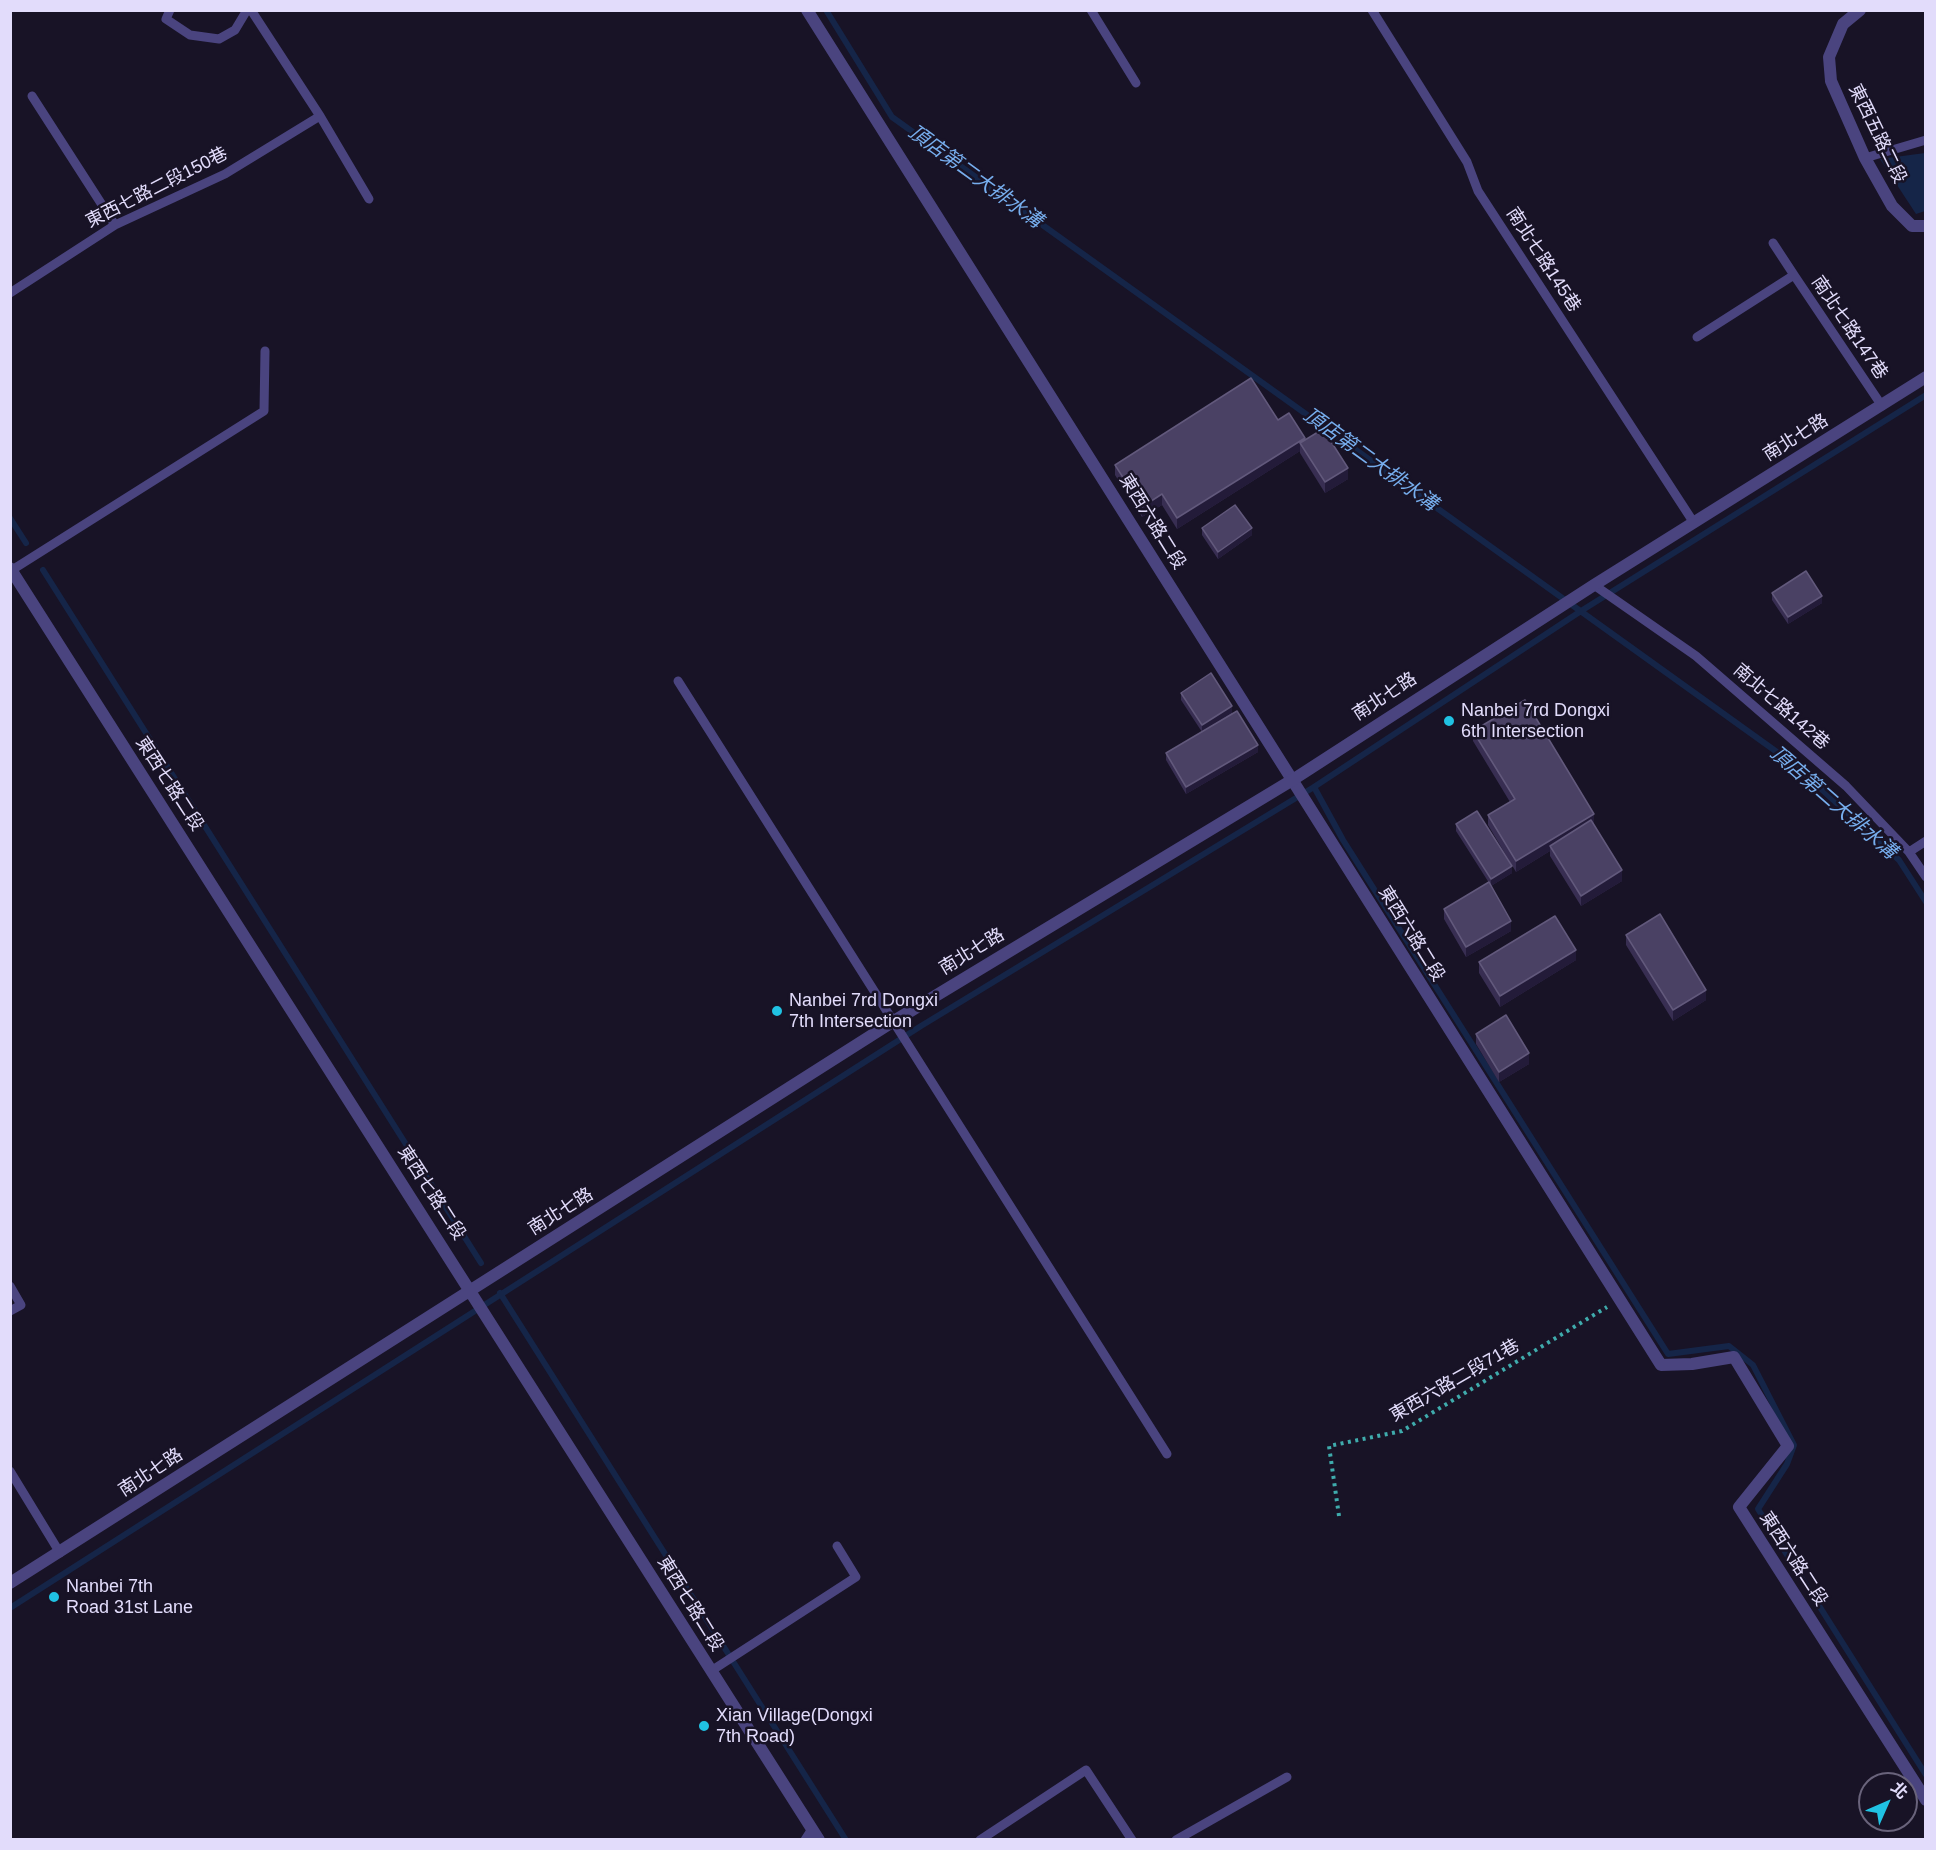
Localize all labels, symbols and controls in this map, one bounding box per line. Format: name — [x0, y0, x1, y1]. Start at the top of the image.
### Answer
street label: 東西五路二段 — [1844, 81, 1910, 187]
water label: 頂店第二大排水溝 — [903, 120, 1047, 234]
street label: 東西七路二段150巷 — [83, 143, 231, 233]
street label: 南北七路145巷 — [1501, 204, 1585, 316]
street label: 南北七路147巷 — [1806, 272, 1892, 384]
water label: 頂店第二大排水溝 — [1298, 403, 1442, 517]
street label: 南北七路 — [1760, 410, 1832, 466]
street label: 東西六路二段 — [1114, 470, 1190, 574]
street label: 南北七路142巷 — [1729, 659, 1833, 755]
street label: 南北七路 — [1349, 668, 1421, 726]
place label: Nanbei 7rd Dongxi 6th Intersection — [1461, 700, 1610, 742]
marker: Nanbei 7rd Dongxi 6th Intersection — [1442, 714, 1456, 728]
street label: 東西七路二段 — [131, 733, 207, 835]
water label: 頂店第二大排水溝 — [1765, 741, 1901, 865]
street label: 東西六路二段 — [1373, 882, 1449, 986]
street label: 南北七路 — [936, 924, 1008, 980]
place label: Nanbei 7rd Dongxi 7th Intersection — [789, 990, 938, 1032]
marker: Nanbei 7rd Dongxi 7th Intersection — [770, 1004, 784, 1018]
street label: 東西七路二段 — [393, 1142, 469, 1244]
street label: 南北七路 — [525, 1184, 597, 1240]
street label: 東西六路二段71巷 — [1386, 1335, 1524, 1427]
street label: 南北七路 — [115, 1444, 187, 1502]
street label: 東西六路二段 — [1755, 1508, 1831, 1610]
street label: 東西七路二段 — [652, 1552, 728, 1656]
place label: Nanbei 7th Road 31st Lane — [66, 1576, 193, 1618]
marker: Nanbei 7th Road 31st Lane — [47, 1590, 61, 1604]
place label: Xian Village(Dongxi 7th Road) — [716, 1705, 873, 1748]
marker: Xian Village(Dongxi 7th Road) — [697, 1719, 711, 1733]
north arrow — [1858, 1772, 1918, 1832]
text: 北 — [1888, 1779, 1911, 1802]

